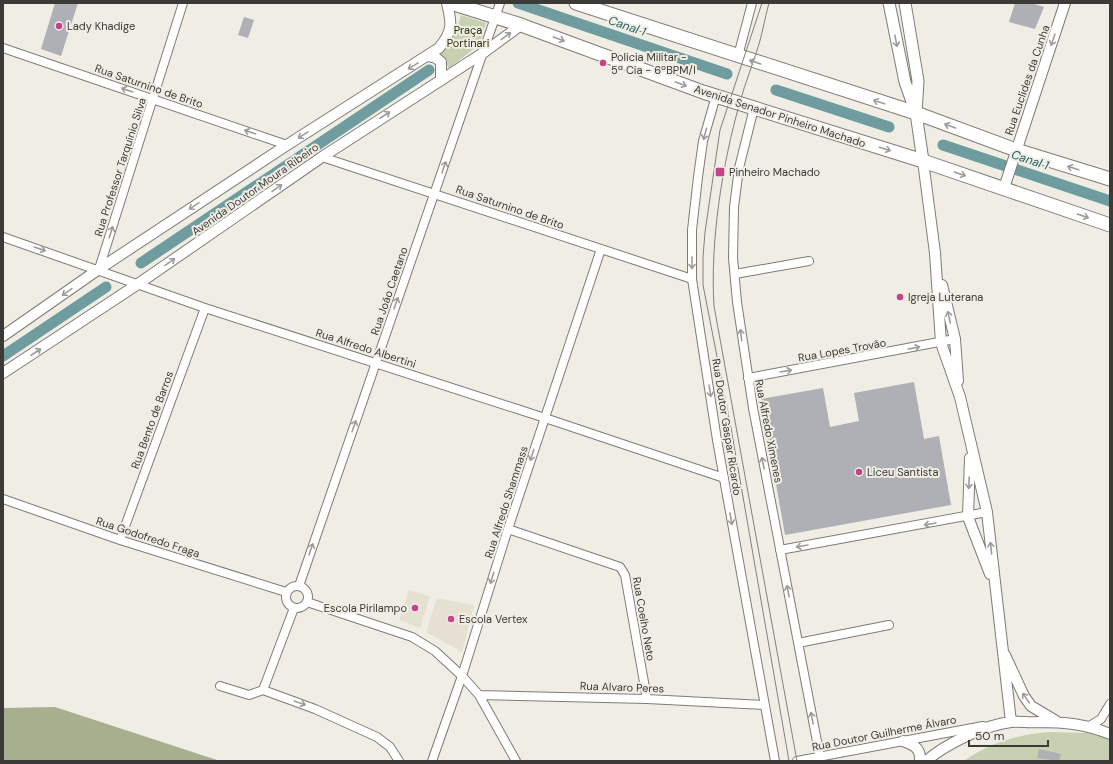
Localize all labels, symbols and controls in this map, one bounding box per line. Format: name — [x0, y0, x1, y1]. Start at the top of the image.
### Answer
water label: Canal 1 — [606, 12, 648, 40]
place label: Lady Khadige — [67, 19, 135, 33]
marker: Lady Khadige — [54, 21, 64, 31]
park label: Praça Portinari — [447, 23, 489, 50]
street label: Rua Euclides da Cunha — [1002, 23, 1052, 137]
one-way arrow — [500, 32, 511, 41]
one-way arrow — [893, 34, 901, 47]
one-way arrow — [1048, 34, 1056, 46]
one-way arrow — [552, 36, 564, 44]
place label: Policia Militar - 5ª Cia - 6ºBPM/I — [611, 50, 696, 77]
marker: Policia Militar - 5ª Cia - 6ºBPM/I — [598, 58, 608, 68]
one-way arrow — [749, 58, 762, 65]
street label: Rua Saturnino de Brito — [93, 61, 205, 111]
one-way arrow — [408, 62, 419, 70]
one-way arrow — [675, 80, 687, 88]
street label: Avenida Senador Pinheiro Machado — [692, 82, 868, 150]
one-way arrow — [122, 85, 134, 93]
street label: Rua Professor Tarquínio Silva — [91, 96, 149, 238]
one-way arrow — [873, 98, 886, 105]
one-way arrow — [379, 111, 391, 119]
one-way arrow — [944, 121, 956, 129]
one-way arrow — [701, 127, 709, 140]
one-way arrow — [244, 128, 257, 135]
one-way arrow — [298, 131, 309, 139]
street label: Avenida Doutor Moura Ribeiro — [189, 140, 321, 238]
one-way arrow — [878, 146, 891, 153]
water label: Canal 1 — [1009, 146, 1051, 174]
one-way arrow — [440, 162, 448, 174]
one-way arrow — [1067, 163, 1079, 171]
place label: Pinheiro Machado — [729, 165, 820, 179]
marker: Pinheiro Machado — [714, 166, 726, 178]
one-way arrow — [954, 170, 966, 178]
street label: Rua Saturnino de Brito — [454, 182, 566, 232]
one-way arrow — [271, 184, 282, 192]
one-way arrow — [188, 203, 200, 211]
one-way arrow — [1077, 212, 1089, 220]
one-way arrow — [108, 226, 115, 239]
street label: Rua João Caetano — [367, 245, 411, 337]
one-way arrow — [34, 246, 46, 254]
one-way arrow — [688, 256, 696, 269]
one-way arrow — [165, 258, 176, 266]
one-way arrow — [62, 288, 73, 296]
place label: Igreja Luterana — [908, 290, 983, 304]
marker: Igreja Luterana — [895, 292, 905, 302]
one-way arrow — [393, 298, 401, 310]
one-way arrow — [945, 311, 953, 324]
street label: Rua Alfredo Albertini — [314, 325, 418, 371]
one-way arrow — [737, 329, 745, 342]
street label: Rua Lopes Trovão — [797, 335, 887, 365]
one-way arrow — [907, 344, 920, 352]
one-way arrow — [30, 348, 41, 356]
street label: Rua Doutor Gaspar Ricardo — [709, 358, 745, 496]
one-way arrow — [779, 367, 792, 375]
street label: Rua Bento de Barros — [128, 369, 176, 471]
street label: Rua Alfredo Ximenes — [752, 378, 786, 484]
one-way arrow — [706, 384, 714, 397]
one-way arrow — [351, 420, 358, 433]
street label: Rua Alfredo Shammass — [481, 444, 531, 560]
one-way arrow — [528, 448, 536, 460]
one-way arrow — [759, 457, 767, 470]
place label: Liceu Santista — [867, 465, 938, 479]
marker: Liceu Santista — [854, 467, 864, 477]
one-way arrow — [966, 476, 973, 489]
one-way arrow — [728, 512, 736, 525]
street label: Rua Godofredo Fraga — [94, 514, 202, 560]
one-way arrow — [924, 520, 937, 528]
one-way arrow — [987, 542, 995, 555]
one-way arrow — [796, 543, 809, 551]
one-way arrow — [308, 544, 316, 556]
one-way arrow — [488, 572, 495, 585]
street label: Rua Coelho Neto — [630, 576, 658, 662]
one-way arrow — [784, 585, 792, 598]
place label: Escola Pirilampo — [324, 601, 407, 615]
marker: Escola Pirilampo — [410, 603, 420, 613]
place label: Escola Vertex — [459, 612, 528, 626]
marker: Escola Vertex — [446, 614, 456, 624]
street label: Rua Alvaro Peres — [580, 679, 664, 695]
one-way arrow — [1022, 693, 1030, 704]
one-way arrow — [294, 700, 306, 708]
one-way arrow — [808, 712, 816, 725]
street label: Rua Doutor Guilherme Álvaro — [811, 712, 957, 754]
scale bar — [969, 722, 1048, 748]
text: 50 m — [975, 728, 1004, 744]

